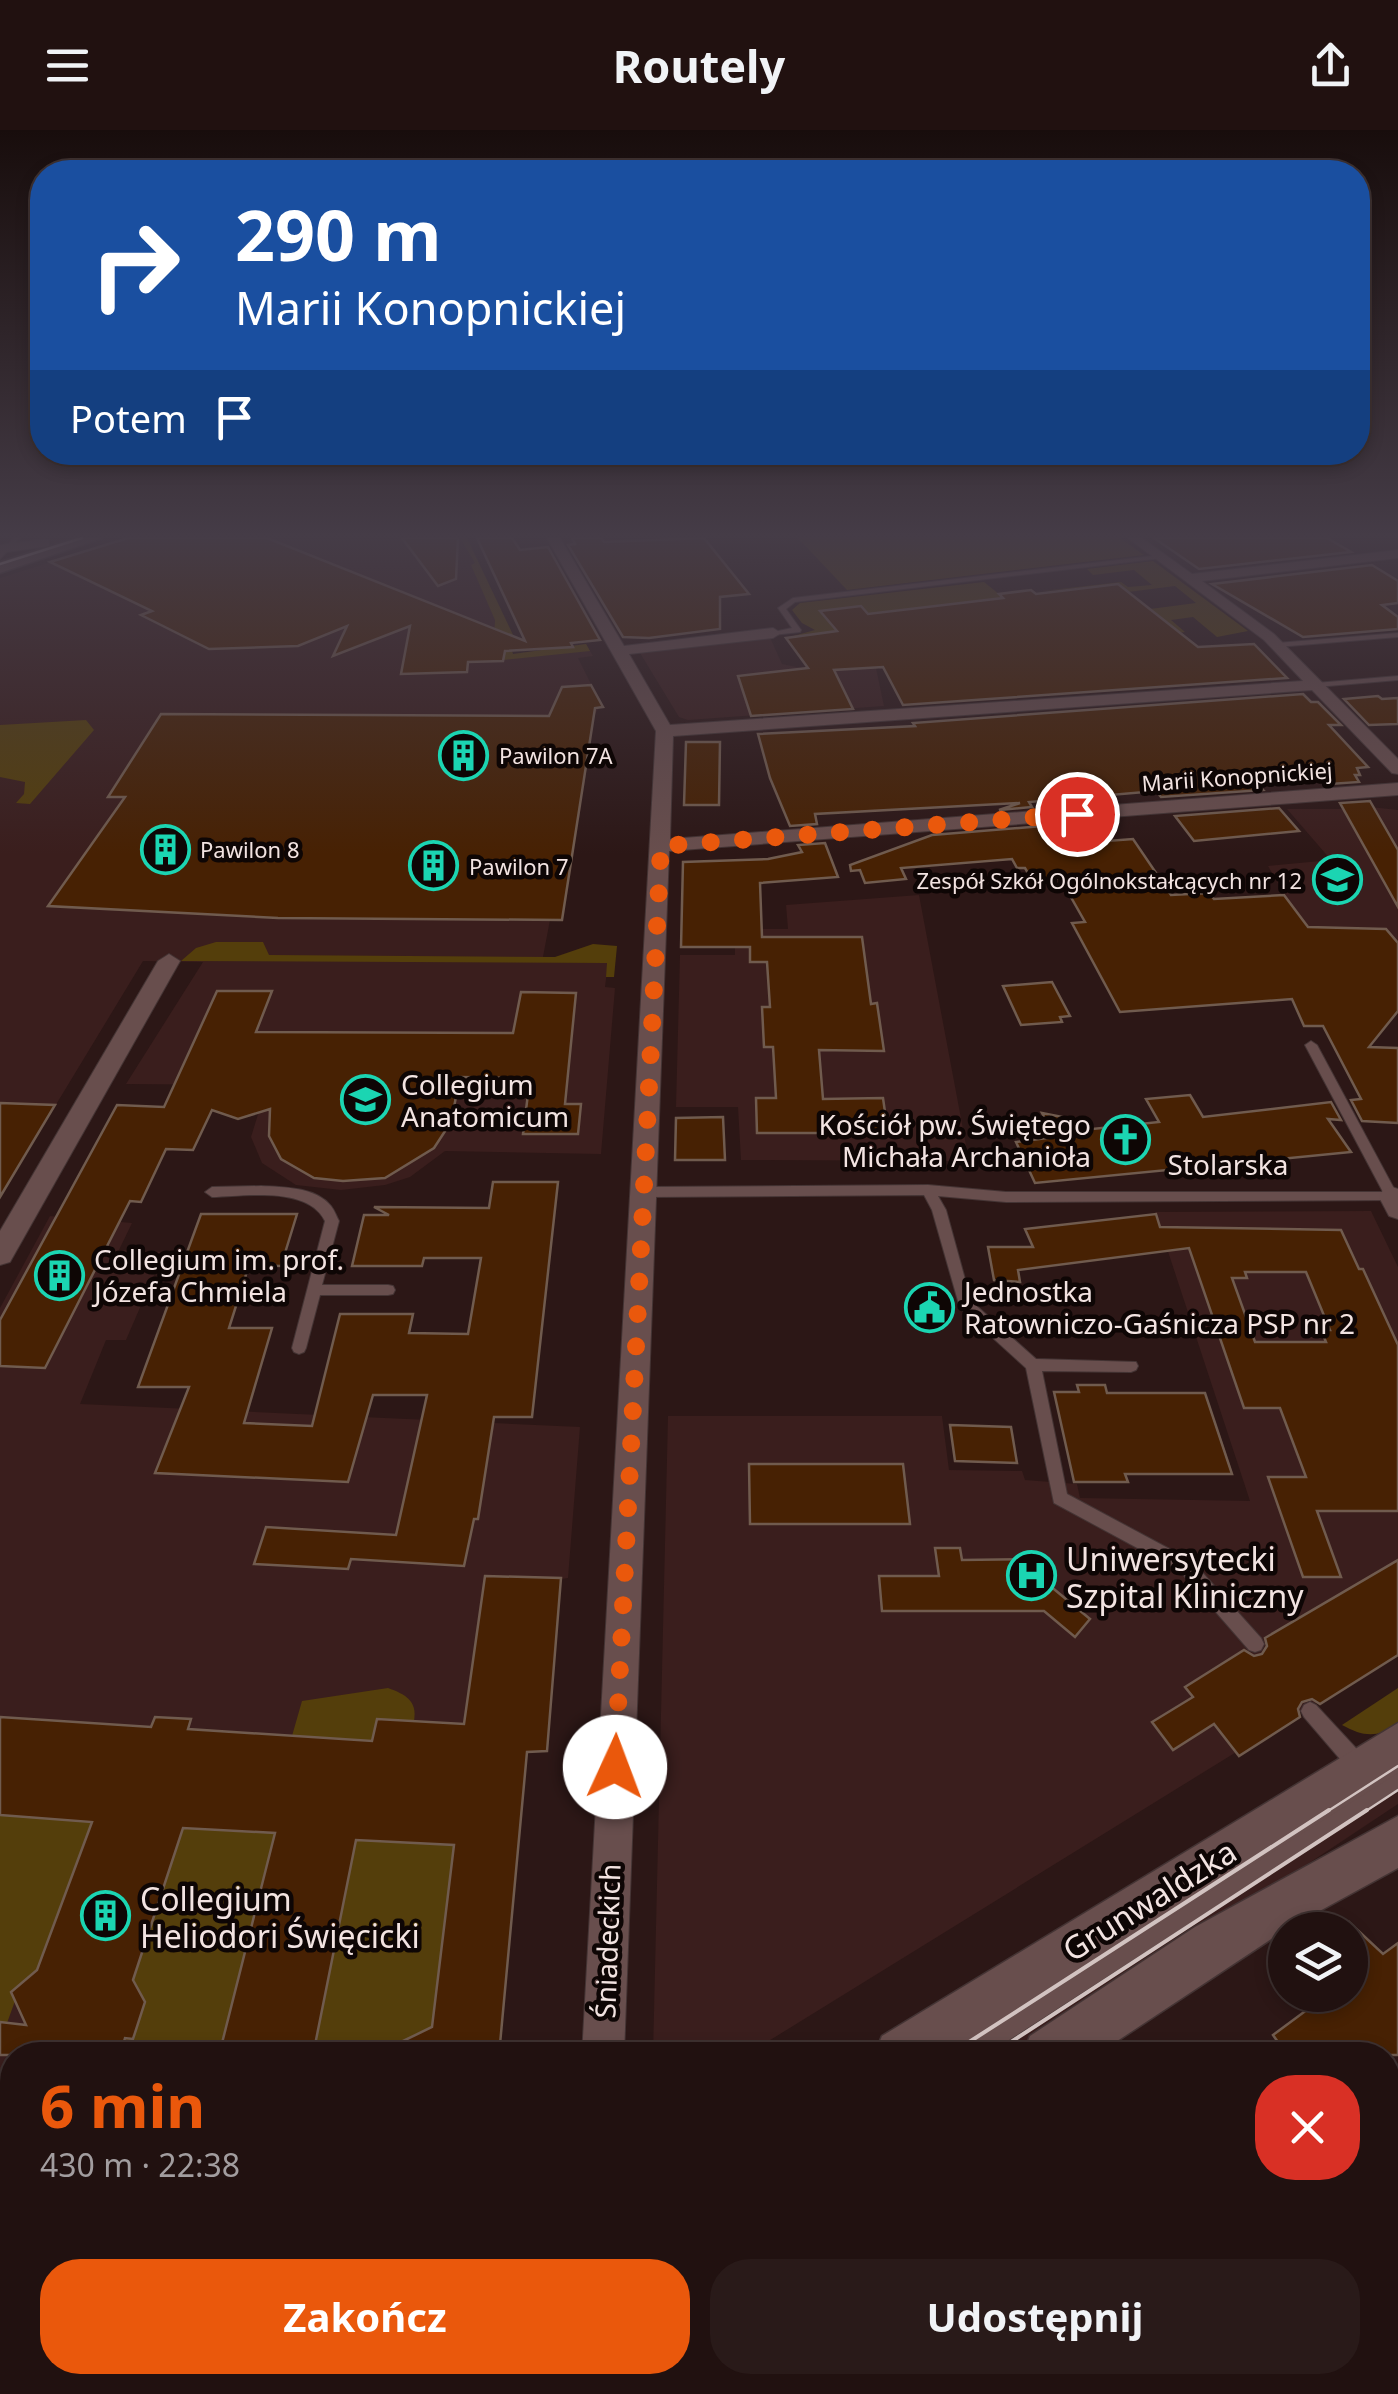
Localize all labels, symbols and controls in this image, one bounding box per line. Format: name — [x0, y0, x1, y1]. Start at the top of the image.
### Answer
text: Routely — [613, 35, 785, 96]
icon: menu — [40, 38, 95, 93]
icon: share — [1303, 38, 1358, 93]
text: 290 m — [235, 186, 442, 282]
icon: right — [70, 200, 200, 330]
text: Marii Konopnickiej — [235, 277, 626, 338]
icon: arrive — [207, 390, 262, 445]
text: Potem — [70, 392, 187, 444]
building icon: Pawilon 7A — [438, 729, 490, 781]
place label: Pawilon 7A — [499, 740, 614, 770]
street label: Marii Konopnickiej — [1141, 754, 1333, 798]
pin — [1035, 772, 1120, 857]
icon: arrive — [1050, 787, 1105, 842]
building icon: Pawilon 8 — [139, 823, 191, 875]
place label: Pawilon 8 — [200, 834, 300, 864]
building icon: Pawilon 7 — [408, 840, 460, 892]
place label: Pawilon 7 — [469, 851, 569, 881]
school or university icon: Zespół Szkół Ogólnokstałcących nr 12 — [1311, 854, 1363, 906]
place label: Zespół Szkół Ogólnokstałcących nr 12 — [916, 865, 1302, 895]
place label: Collegium Anatomicum — [401, 1065, 569, 1135]
school or university icon: Collegium Anatomicum — [340, 1074, 392, 1126]
place label: Kościół pw. Świętego Michała Archanioła — [818, 1105, 1091, 1175]
church icon: Kościół pw. Świętego Michała Archanioła — [1100, 1114, 1152, 1166]
street label: Stolarska — [1168, 1145, 1289, 1183]
place label: Collegium im. prof. Józefa Chmiela — [91, 1240, 344, 1310]
building icon: Collegium im. prof. Józefa Chmiela — [33, 1249, 85, 1301]
place label: Jednostka Ratowniczo-Gaśnicza PSP nr 2 — [961, 1272, 1355, 1342]
public building icon: Jednostka Ratowniczo-Gaśnicza PSP nr 2 — [903, 1281, 955, 1333]
place label: Uniwersytecki Szpital Kliniczny — [1066, 1537, 1304, 1617]
hospital icon: Uniwersytecki Szpital Kliniczny — [1005, 1550, 1057, 1602]
position arrow — [563, 1715, 667, 1819]
street label: Grunwaldzka — [1054, 1830, 1244, 1970]
street label: Śniadeckich — [585, 1863, 629, 2019]
place label: Collegium Heliodori Święcicki — [140, 1877, 420, 1957]
building icon: Collegium Heliodori Święcicki — [79, 1890, 131, 1942]
map controls — [1268, 1912, 1368, 2012]
button: layers — [1268, 1912, 1368, 2012]
text: 6 min — [40, 2064, 205, 2146]
button: close — [1255, 2075, 1360, 2180]
text: 430 m · 22:38 — [40, 2143, 240, 2186]
button: Zakończ — [40, 2259, 690, 2374]
button: Udostępnij — [710, 2259, 1360, 2374]

